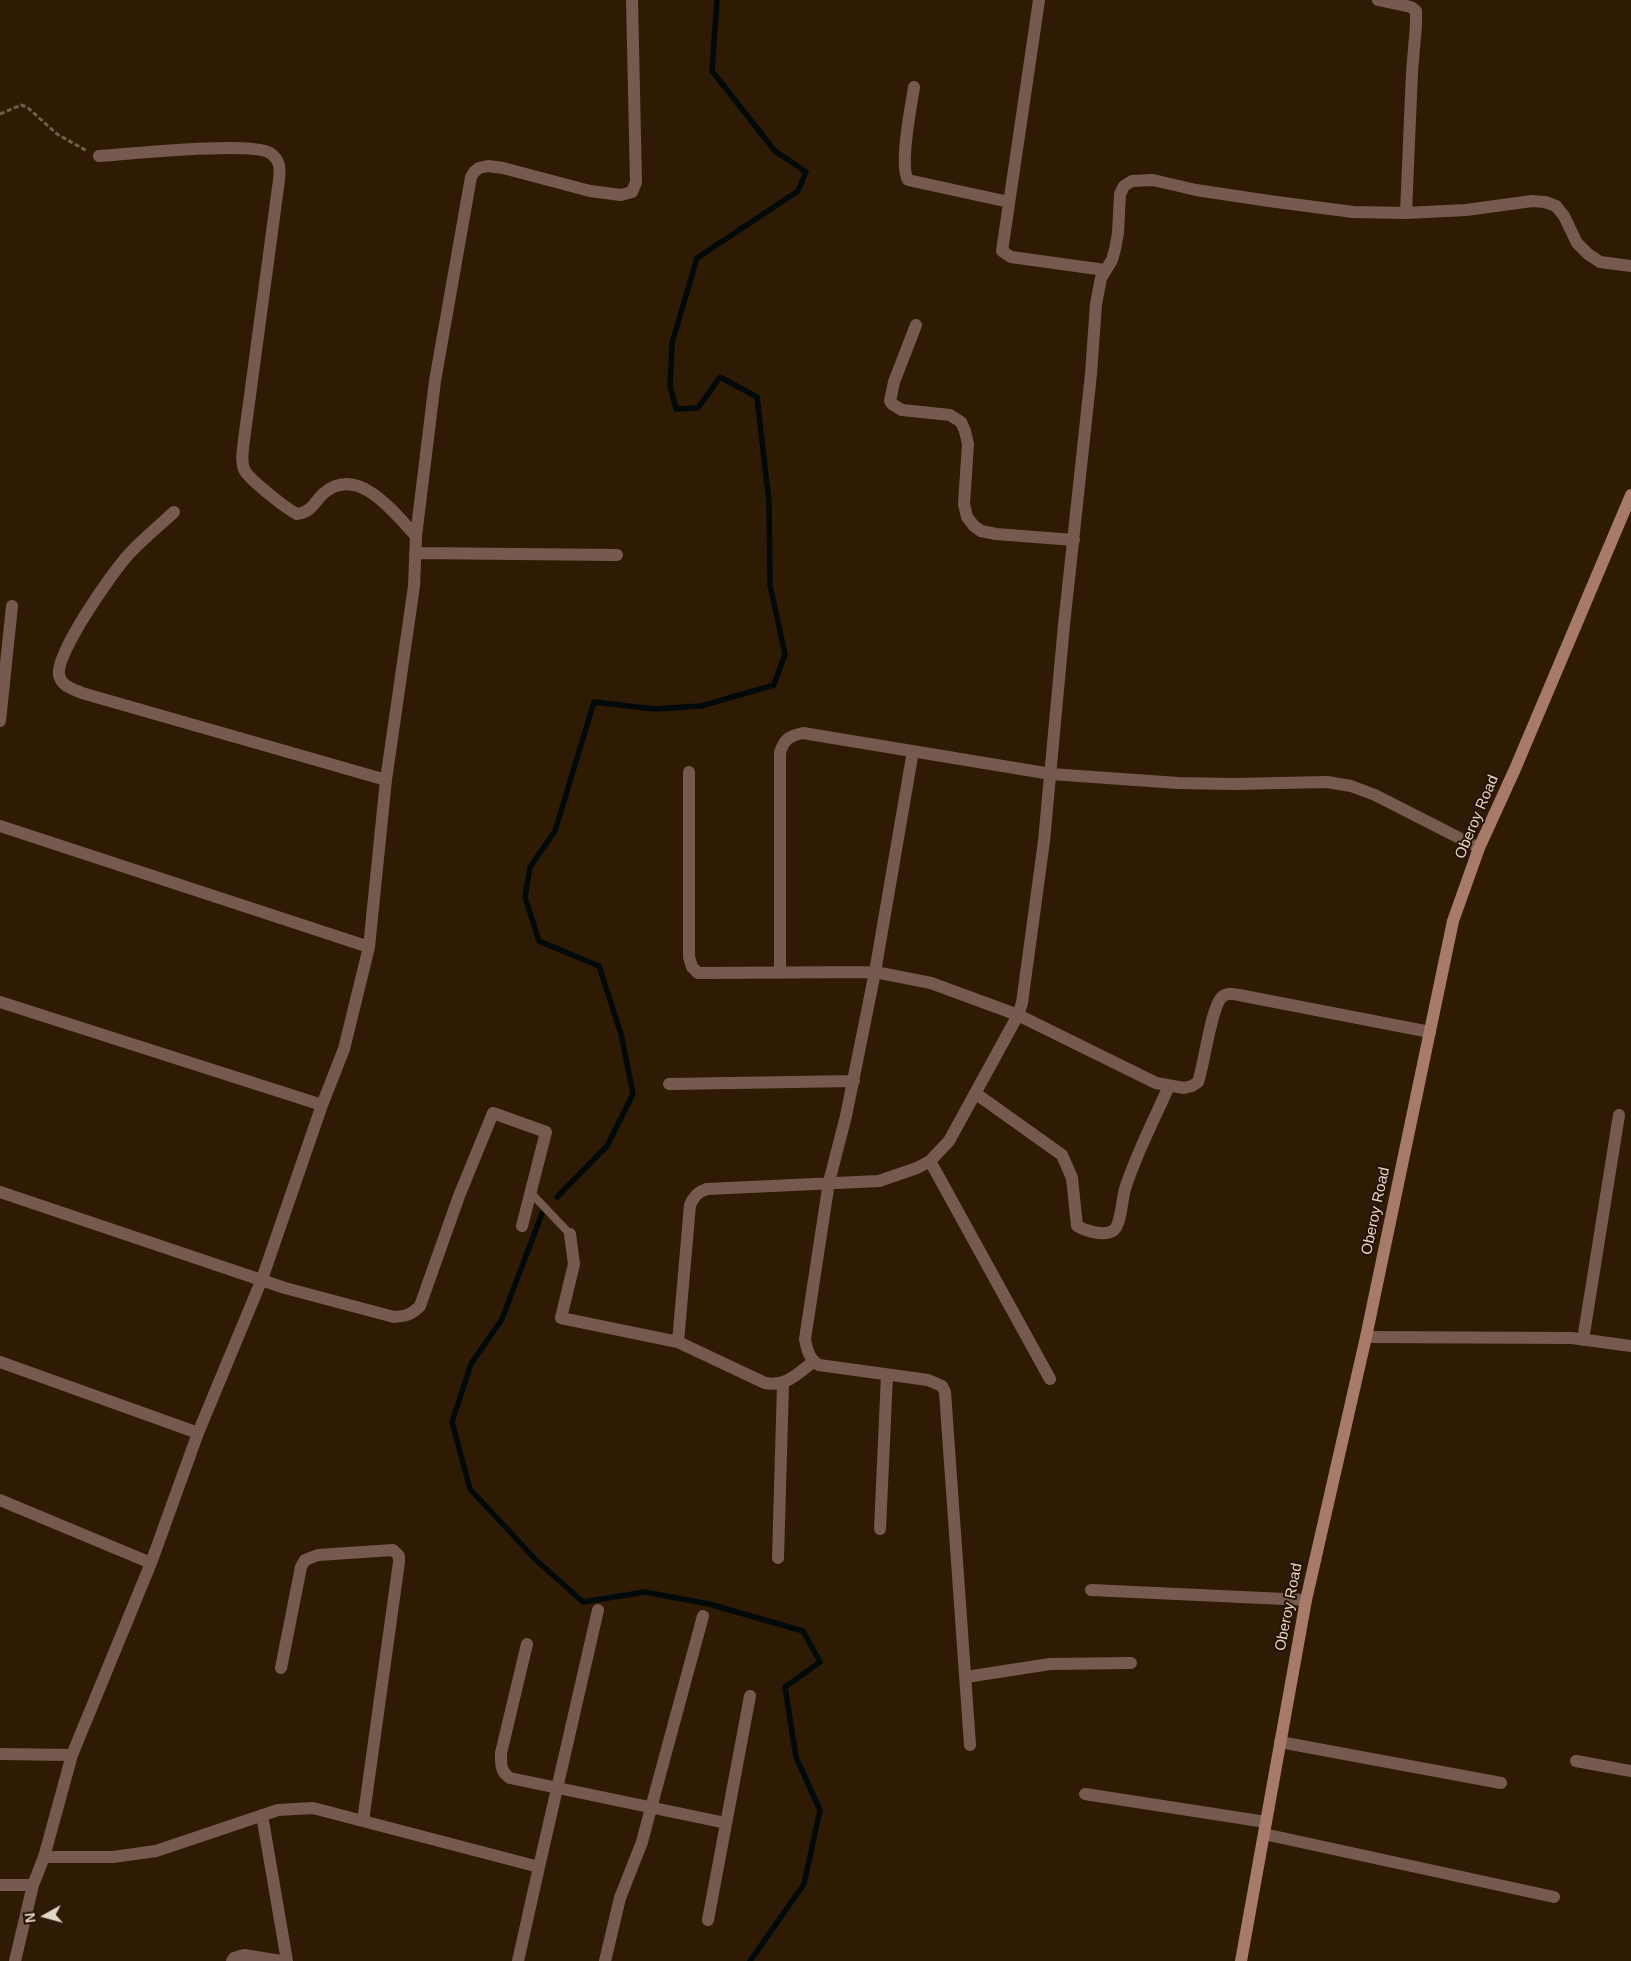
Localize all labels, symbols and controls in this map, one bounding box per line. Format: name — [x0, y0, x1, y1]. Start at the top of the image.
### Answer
street label: Oberoy Road — [1451, 772, 1503, 862]
street label: Oberoy Road — [1358, 1165, 1394, 1257]
street label: Oberoy Road — [1272, 1561, 1306, 1653]
north arrow — [20, 1891, 70, 1941]
text: N — [22, 1912, 39, 1924]

